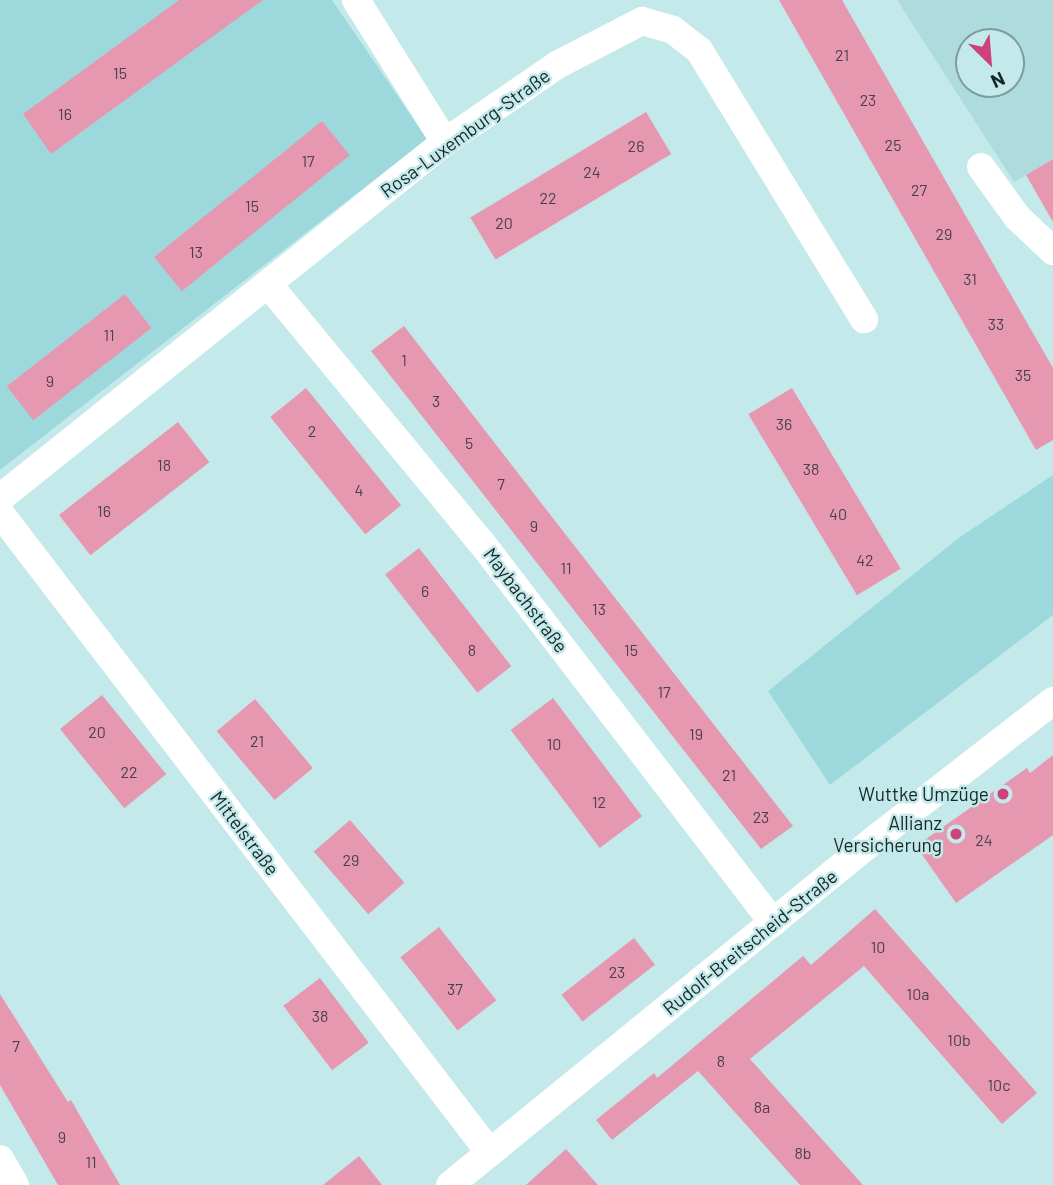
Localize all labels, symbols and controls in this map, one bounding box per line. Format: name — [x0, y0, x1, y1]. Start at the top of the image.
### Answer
north arrow — [955, 28, 1025, 98]
house number: 21 — [835, 45, 849, 65]
house number: 15 — [113, 63, 127, 83]
street label: Rosa-Luxemburg-Straße — [376, 64, 554, 202]
text: N — [988, 68, 1009, 94]
house number: 23 — [860, 90, 876, 110]
house number: 16 — [58, 104, 72, 124]
house number: 25 — [885, 135, 901, 155]
house number: 26 — [628, 136, 644, 156]
house number: 17 — [301, 151, 315, 171]
house number: 24 — [583, 162, 601, 182]
house number: 27 — [911, 180, 927, 200]
house number: 22 — [539, 188, 557, 208]
house number: 15 — [245, 196, 259, 216]
house number: 20 — [495, 213, 513, 233]
house number: 29 — [936, 224, 952, 244]
house number: 13 — [189, 242, 203, 262]
house number: 31 — [963, 269, 977, 289]
house number: 33 — [988, 314, 1004, 334]
house number: 11 — [103, 325, 115, 345]
house number: 1 — [401, 350, 407, 370]
house number: 35 — [1015, 365, 1031, 385]
house number: 9 — [46, 371, 54, 391]
house number: 3 — [432, 391, 440, 411]
house number: 36 — [776, 414, 792, 434]
house number: 2 — [308, 421, 316, 441]
house number: 5 — [465, 433, 473, 453]
house number: 18 — [157, 455, 171, 475]
house number: 38 — [803, 459, 819, 479]
house number: 7 — [497, 474, 505, 494]
house number: 4 — [355, 480, 363, 500]
house number: 16 — [97, 501, 111, 521]
house number: 40 — [829, 504, 847, 524]
house number: 9 — [530, 516, 538, 536]
street label: Maybachstraße — [479, 543, 573, 657]
house number: 42 — [856, 550, 874, 570]
house number: 11 — [560, 558, 572, 578]
house number: 6 — [421, 581, 429, 601]
house number: 13 — [592, 599, 606, 619]
house number: 8 — [468, 640, 476, 660]
house number: 15 — [624, 640, 638, 660]
house number: 17 — [657, 682, 671, 702]
house number: 20 — [88, 722, 106, 742]
house number: 19 — [689, 724, 703, 744]
house number: 21 — [250, 731, 264, 751]
house number: 10 — [547, 734, 561, 754]
house number: 22 — [120, 762, 138, 782]
house number: 21 — [722, 765, 736, 785]
place label: Wuttke Umzüge — [858, 783, 989, 805]
street label: Mittelstraße — [206, 786, 284, 880]
marker: Wuttke Umzüge — [995, 786, 1011, 802]
house number: 12 — [592, 792, 606, 812]
house number: 23 — [753, 807, 769, 827]
place label: Allianz Versicherung — [833, 812, 942, 856]
marker: Allianz Versicherung — [948, 826, 964, 842]
house number: 24 — [975, 830, 993, 850]
house number: 29 — [343, 850, 359, 870]
street label: Rudolf-Breitscheid-Straße — [658, 864, 842, 1020]
house number: 10 — [871, 937, 885, 957]
house number: 23 — [609, 962, 625, 982]
house number: 37 — [447, 979, 463, 999]
house number: 10a — [907, 984, 929, 1004]
house number: 38 — [312, 1006, 328, 1026]
house number: 10b — [947, 1030, 971, 1050]
house number: 7 — [12, 1036, 20, 1056]
house number: 8 — [717, 1051, 725, 1071]
house number: 10c — [988, 1075, 1010, 1095]
house number: 8a — [754, 1097, 770, 1117]
house number: 9 — [58, 1127, 66, 1147]
house number: 8b — [794, 1143, 812, 1163]
house number: 11 — [85, 1152, 97, 1172]

